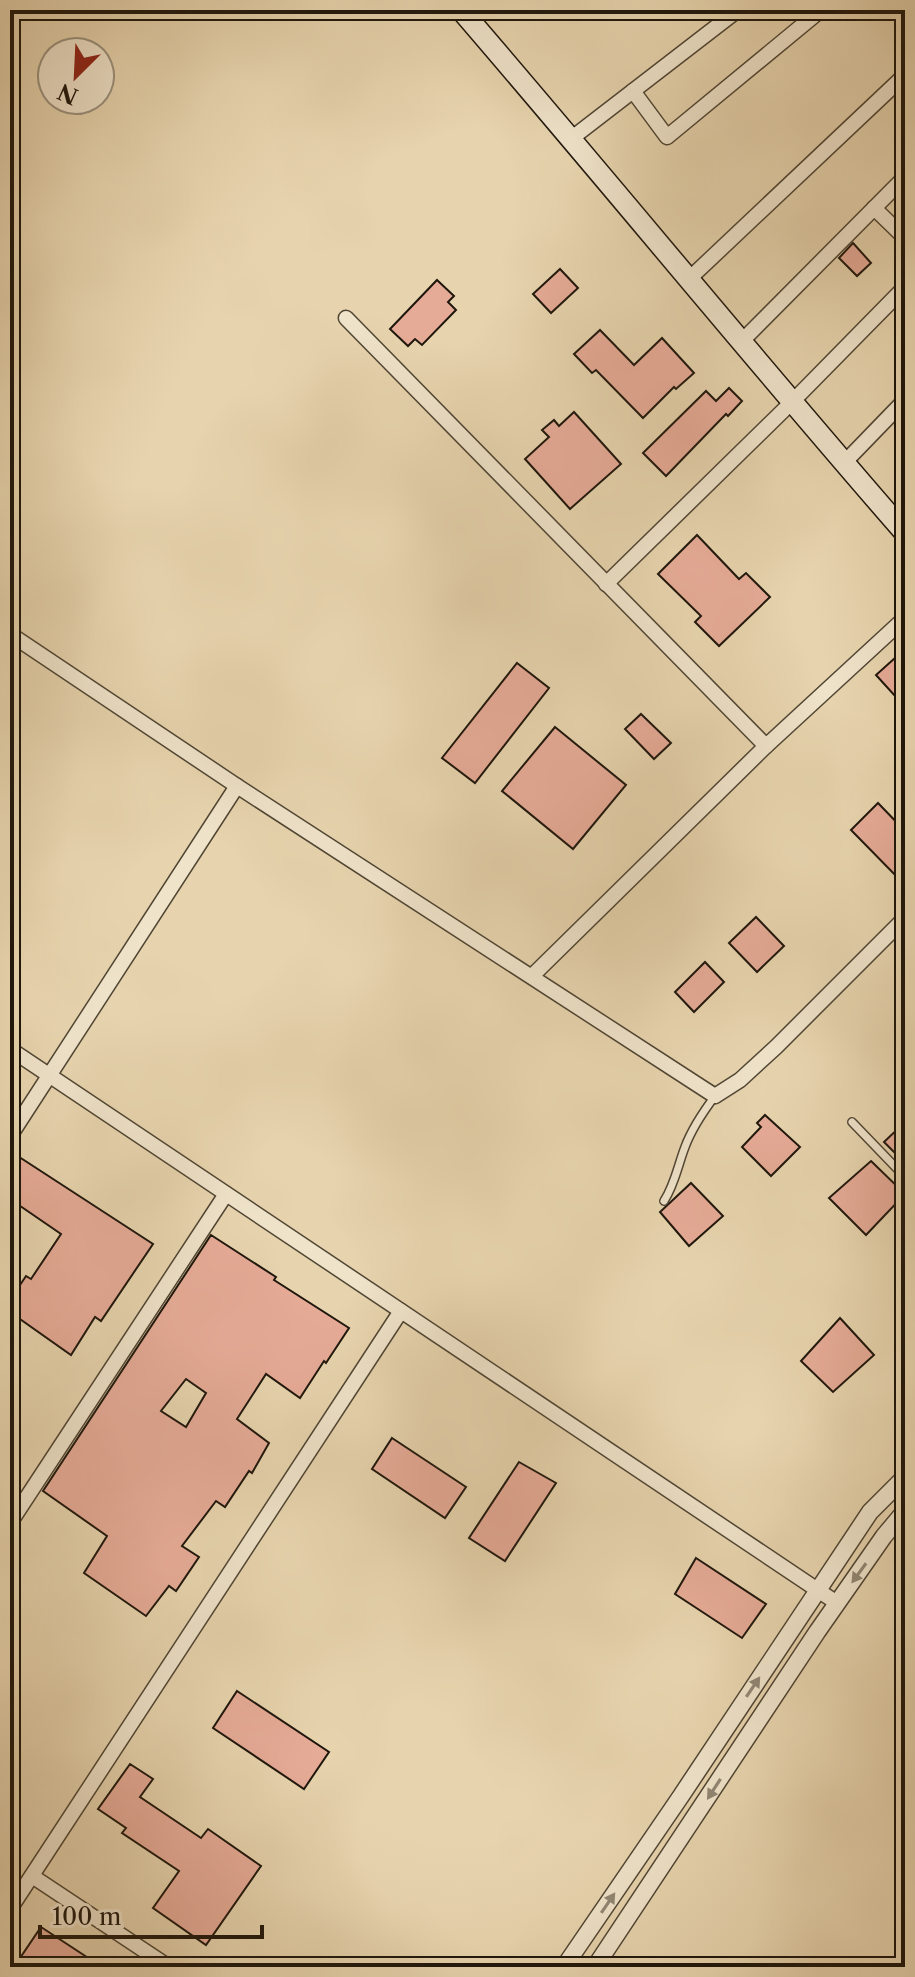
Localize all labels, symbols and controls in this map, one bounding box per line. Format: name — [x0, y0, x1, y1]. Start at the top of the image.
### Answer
north arrow — [36, 36, 116, 116]
text: N — [54, 78, 82, 110]
one-way arrow — [852, 1563, 867, 1584]
one-way arrow — [746, 1676, 760, 1698]
one-way arrow — [707, 1778, 722, 1800]
scale bar — [40, 1889, 262, 1939]
one-way arrow — [600, 1892, 615, 1913]
text: 100 m — [52, 1902, 121, 1931]

